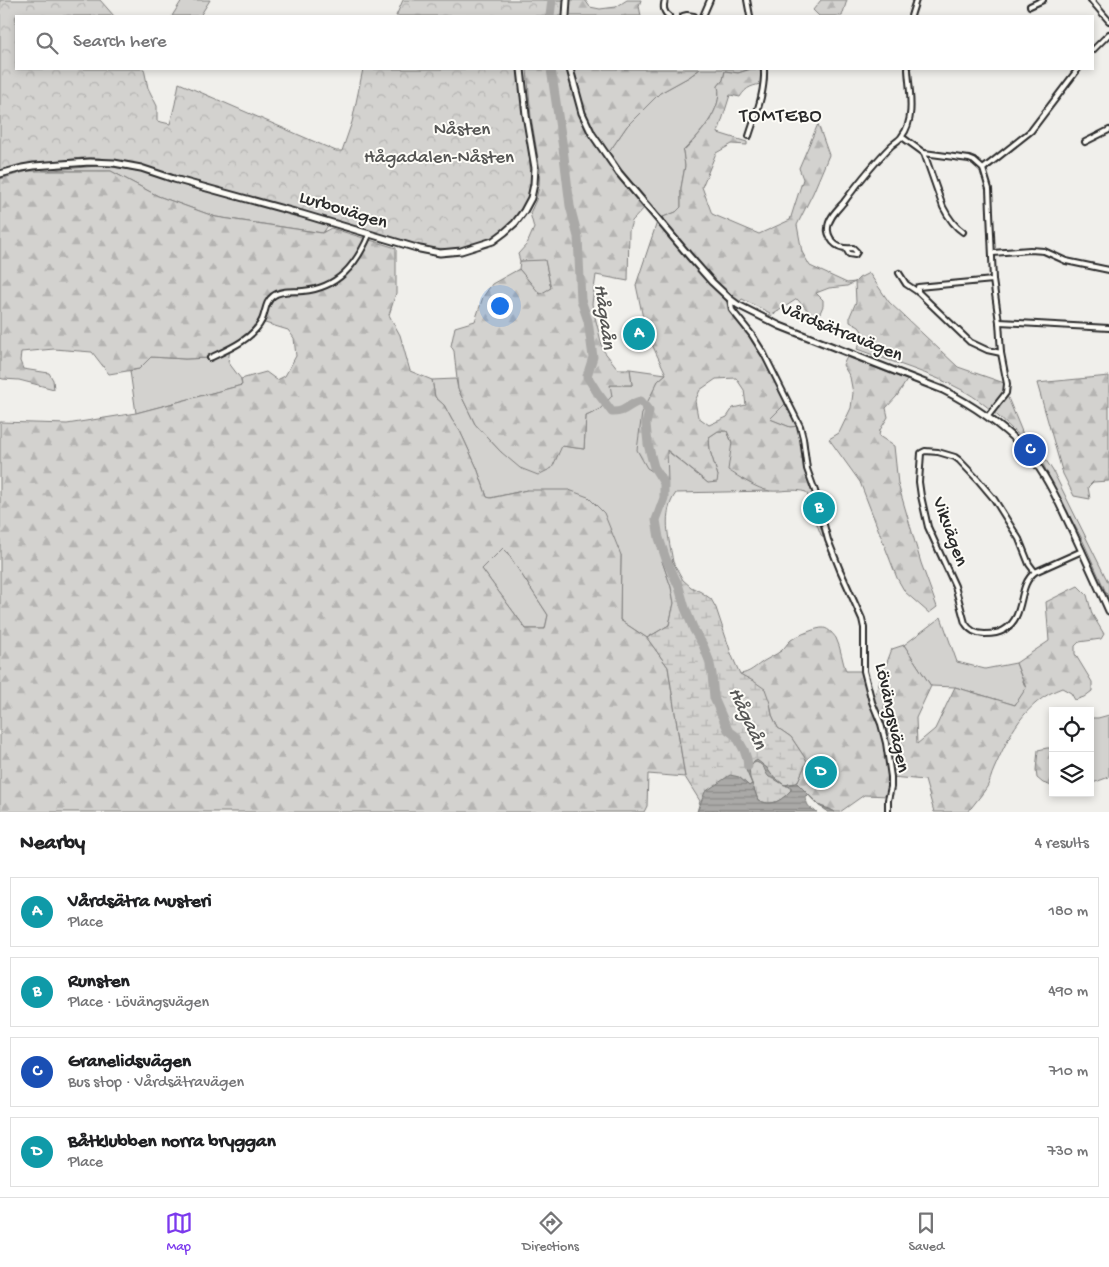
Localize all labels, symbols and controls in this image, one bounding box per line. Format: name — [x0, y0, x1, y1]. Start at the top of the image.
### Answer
search box — [15, 15, 1094, 70]
icon: search — [33, 29, 61, 57]
text: Search here — [73, 31, 167, 54]
district label: TOMTEBO — [738, 106, 823, 129]
park label: Nåsten — [434, 119, 490, 142]
park label: Hågadalen-Nåsten — [364, 147, 514, 170]
street label: Lurbovägen — [296, 187, 390, 235]
water label: Hågaån — [587, 283, 619, 352]
your location — [487, 293, 513, 319]
street label: Vårdsätravägen — [775, 298, 906, 368]
pin: A — [623, 315, 655, 353]
pin: C — [1014, 431, 1046, 469]
pin: B — [803, 489, 835, 527]
street label: Vikvägen — [926, 493, 972, 570]
street label: Lövängsvägen — [868, 661, 914, 775]
water label: Hågaån — [722, 684, 770, 754]
map controls — [1049, 707, 1094, 797]
button: locate — [1049, 707, 1094, 752]
button: layers — [1049, 752, 1094, 797]
pin: D — [805, 753, 837, 791]
text: Nearby — [20, 832, 85, 857]
text: 4 results — [1034, 835, 1089, 854]
text: Vårdsätra Musteri — [68, 891, 212, 914]
text: A — [32, 903, 42, 922]
text: 180 m — [1049, 903, 1088, 922]
text: Place — [68, 914, 103, 933]
text: Runsten — [68, 971, 129, 994]
text: B — [33, 983, 41, 1002]
text: 490 m — [1048, 983, 1088, 1002]
text: Place · Lövängsvägen — [68, 994, 209, 1013]
text: Granelidsvägen — [68, 1051, 191, 1074]
text: C — [33, 1063, 41, 1082]
text: 710 m — [1049, 1063, 1088, 1082]
text: Bus stop · Vårdsätravägen — [68, 1074, 244, 1093]
text: Båtklubben norra bryggan — [68, 1131, 276, 1154]
text: D — [32, 1143, 42, 1162]
text: 730 m — [1047, 1143, 1088, 1162]
text: Place — [68, 1154, 103, 1173]
tab: Map — [165, 1209, 193, 1256]
tab: Directions — [522, 1209, 579, 1256]
tab: Saved — [908, 1209, 944, 1256]

